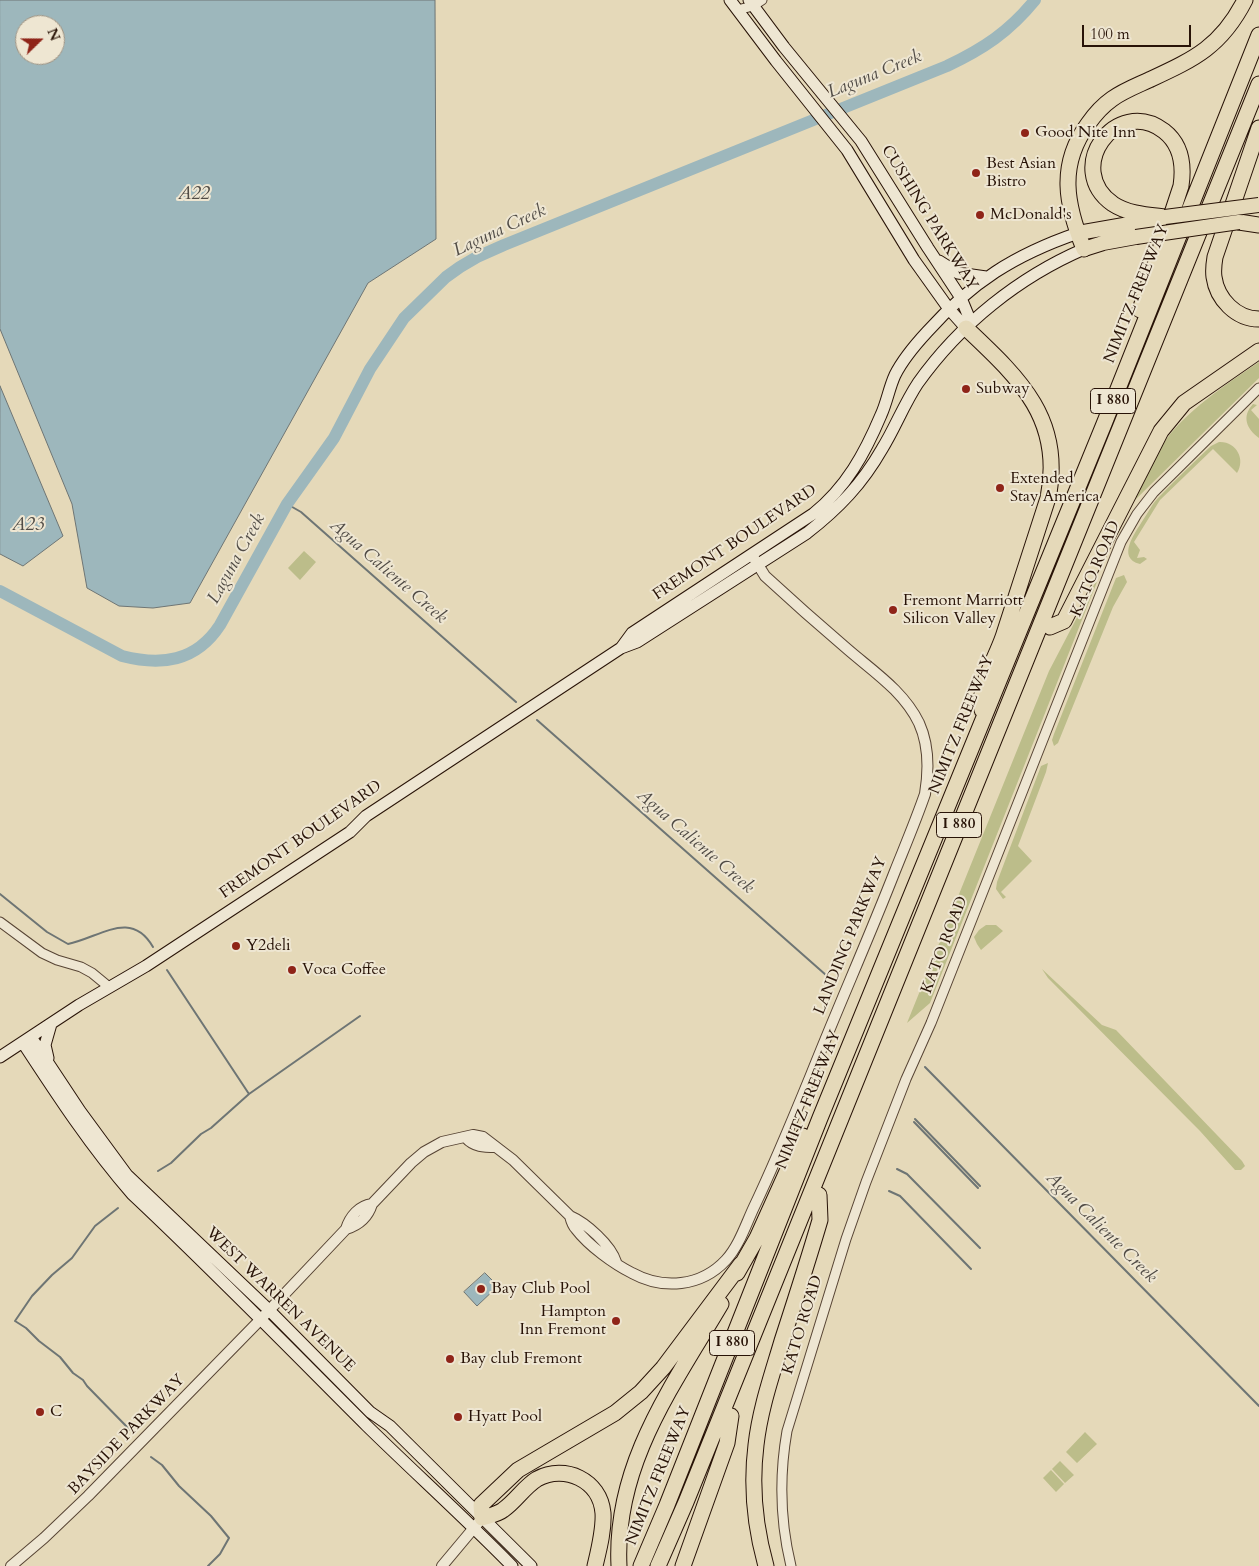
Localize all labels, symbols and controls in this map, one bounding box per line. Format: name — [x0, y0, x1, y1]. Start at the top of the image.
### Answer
north arrow — [15, 15, 65, 65]
scale bar — [1084, 15, 1193, 47]
text: 100 m — [1090, 24, 1130, 44]
text: N — [42, 25, 65, 44]
water label: Laguna Creek — [825, 46, 925, 104]
place label: Good Nite Inn — [1035, 123, 1136, 143]
marker: Good Nite Inn — [1019, 127, 1031, 139]
street label: CUSHING PARKWAY — [876, 142, 982, 294]
place label: Best Asian Bistro — [986, 154, 1056, 192]
marker: Best Asian Bistro — [970, 167, 982, 179]
water label: A22 — [178, 184, 210, 206]
water label: Laguna Creek — [450, 200, 550, 262]
place label: McDonald's — [990, 205, 1072, 225]
marker: McDonald's — [974, 209, 986, 221]
street label: NIMITZ FREEWAY — [1100, 222, 1174, 366]
place label: Subway — [976, 379, 1030, 399]
marker: Subway — [960, 383, 972, 395]
road number: I 880 — [1090, 388, 1136, 414]
place label: Extended Stay America — [1010, 469, 1099, 507]
street label: FREMONT BOULEVARD — [650, 481, 820, 605]
marker: Extended Stay America — [994, 482, 1006, 494]
water label: Laguna Creek — [203, 510, 271, 608]
water label: A23 — [12, 515, 44, 537]
water label: Agua Caliente Creek — [325, 515, 451, 629]
street label: KATO ROAD — [1067, 518, 1125, 620]
place label: Fremont Marriott Silicon Valley — [903, 591, 1023, 629]
marker: Fremont Marriott Silicon Valley — [887, 604, 899, 616]
street label: NIMITZ FREEWAY — [925, 653, 999, 797]
street label: FREMONT BOULEVARD — [216, 777, 386, 903]
water label: Agua Caliente Creek — [632, 785, 758, 899]
road number: I 880 — [936, 812, 982, 838]
street label: LANDING PARKWAY — [811, 854, 891, 1018]
street label: KATO ROAD — [918, 894, 972, 996]
place label: Y2deli — [246, 936, 290, 956]
marker: Y2deli — [230, 940, 242, 952]
place label: Voca Coffee — [302, 960, 386, 980]
marker: Voca Coffee — [286, 964, 298, 976]
street label: NIMITZ FREEWAY — [772, 1028, 846, 1172]
water label: Agua Caliente Creek — [1041, 1168, 1161, 1288]
street label: WEST WARREN AVENUE — [201, 1224, 359, 1376]
street label: KATO ROAD — [779, 1273, 827, 1377]
place label: Bay Club Pool — [491, 1279, 590, 1299]
marker: Bay Club Pool — [475, 1283, 487, 1295]
place label: Hampton Inn Fremont — [520, 1302, 606, 1340]
marker: Hampton Inn Fremont — [610, 1315, 622, 1327]
road number: I 880 — [710, 1330, 754, 1356]
place label: Bay club Fremont — [460, 1349, 582, 1369]
marker: Bay club Fremont — [444, 1353, 456, 1365]
street label: BAYSIDE PARKWAY — [65, 1371, 189, 1499]
place label: C — [50, 1402, 62, 1422]
street label: NIMITZ FREEWAY — [622, 1404, 696, 1548]
marker: C — [34, 1406, 46, 1418]
place label: Hyatt Pool — [468, 1407, 542, 1427]
marker: Hyatt Pool — [452, 1411, 464, 1423]

